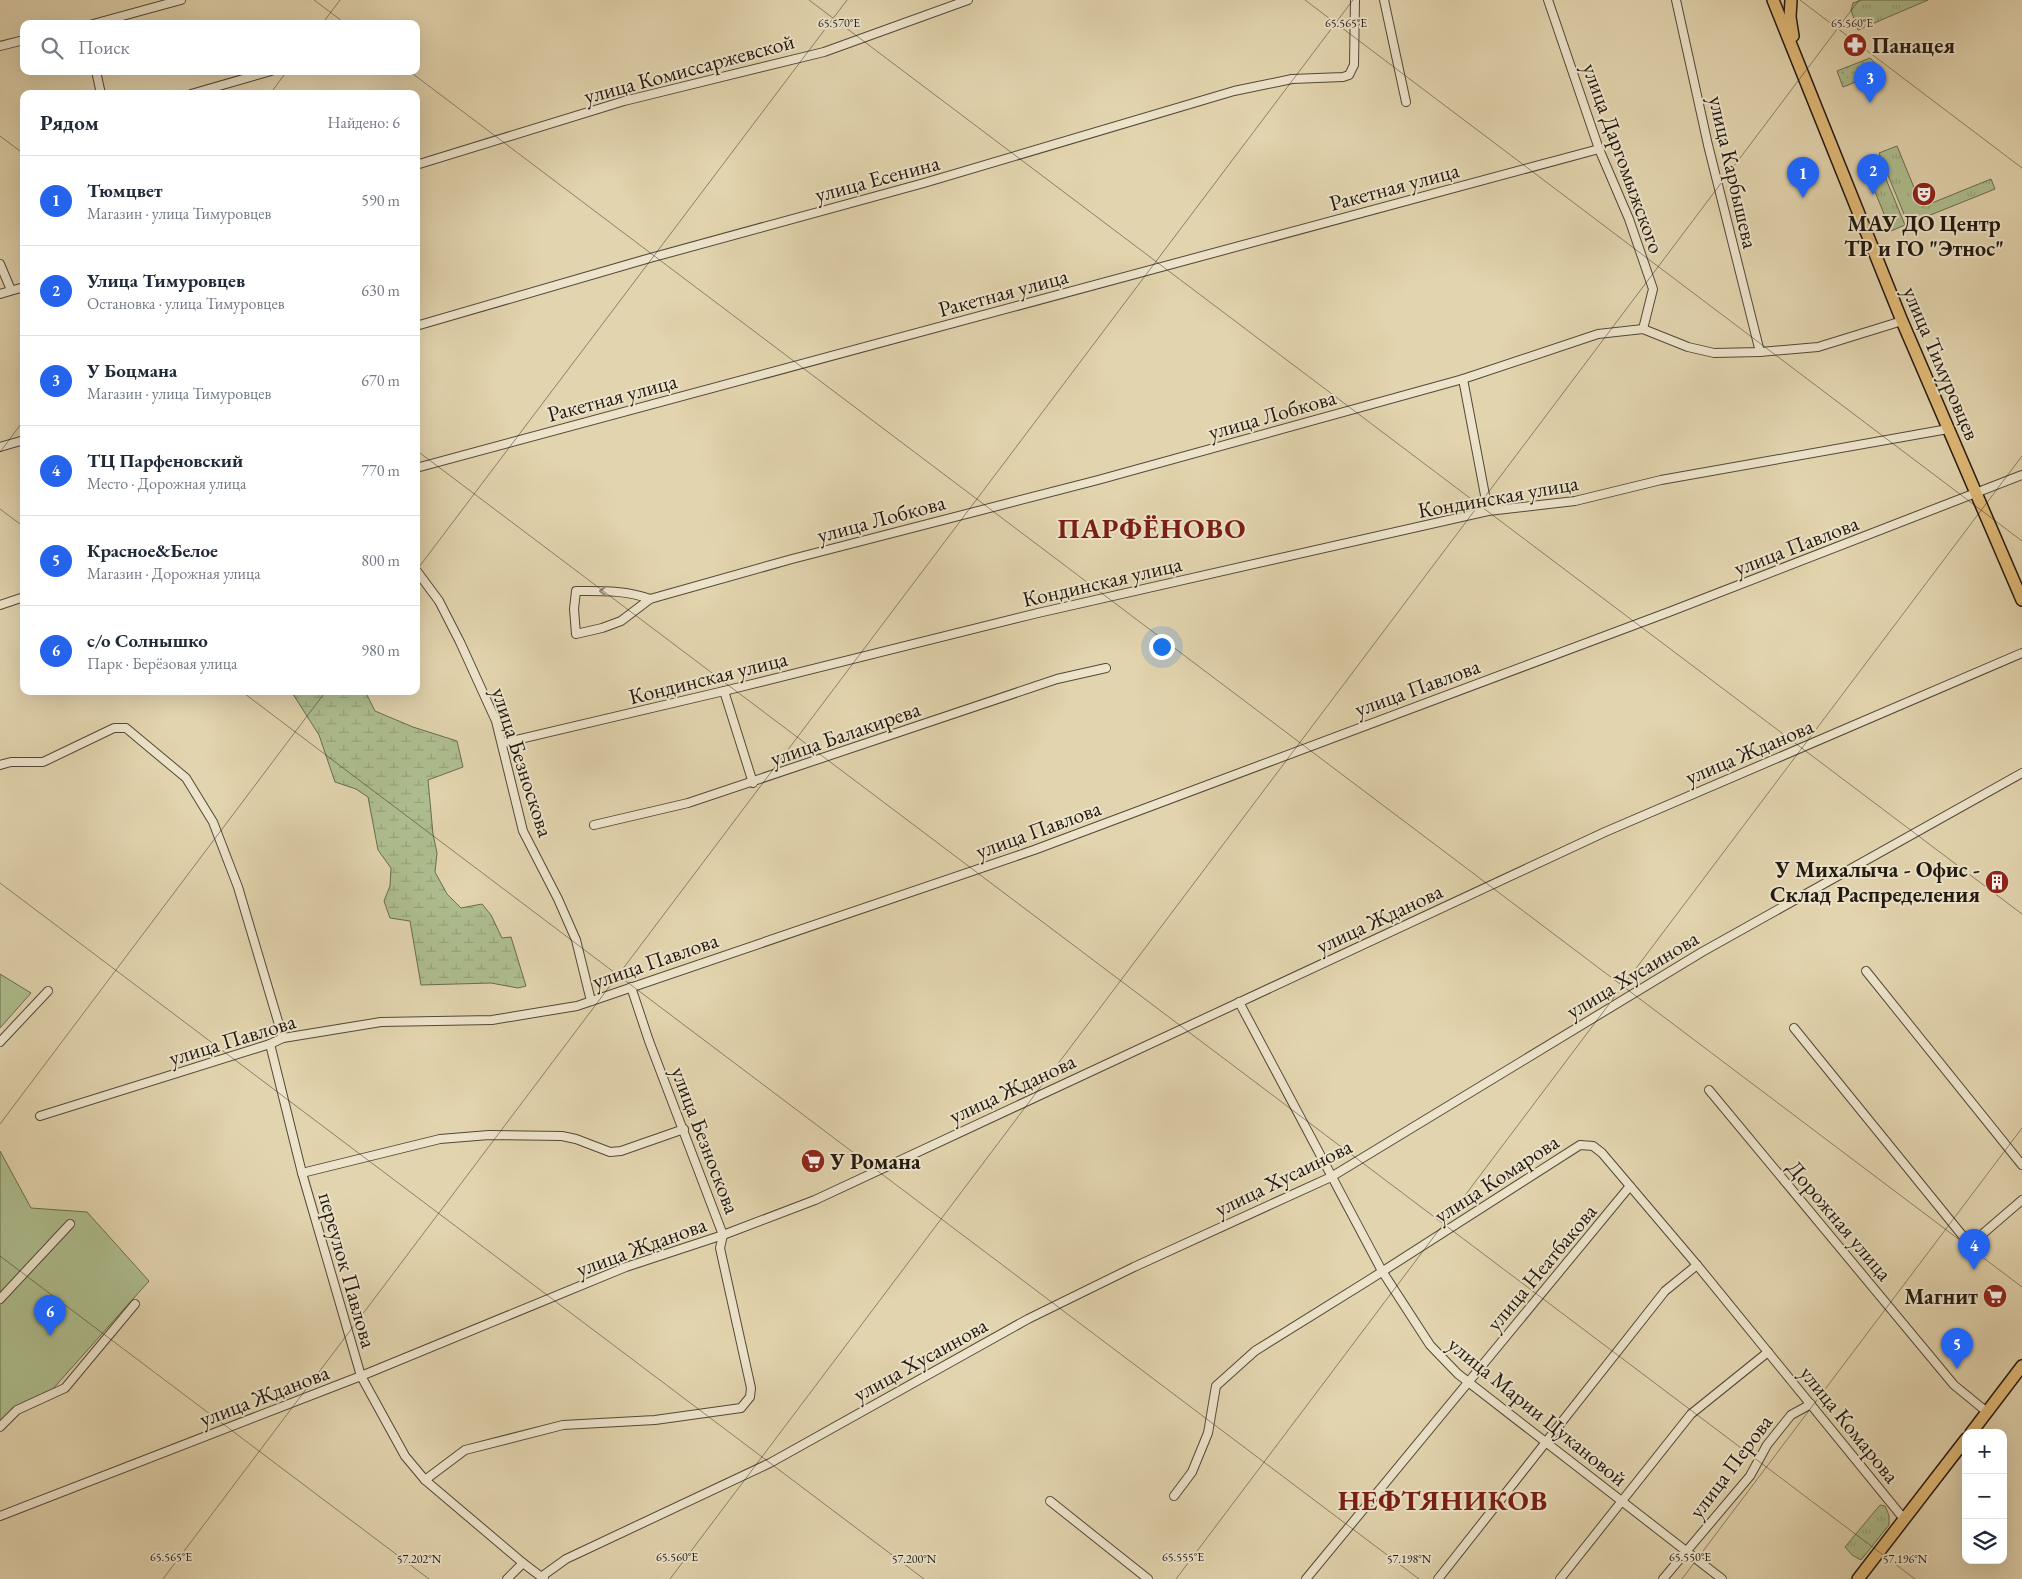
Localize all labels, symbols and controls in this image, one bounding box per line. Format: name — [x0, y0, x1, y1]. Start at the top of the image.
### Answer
text: 65.570°E — [818, 15, 860, 31]
text: 65.565°E — [1325, 15, 1367, 31]
text: 65.560°E — [1831, 15, 1873, 31]
search box — [20, 20, 420, 75]
street label: улица Комиссаржевской — [581, 26, 798, 111]
place label: Панацея — [1872, 31, 1955, 60]
pharmacy icon: Панацея — [1842, 32, 1868, 58]
icon: search — [38, 34, 66, 62]
text: Поиск — [78, 35, 130, 60]
street label: улица Даргомыжского — [1576, 59, 1671, 257]
pin: 3 — [1854, 62, 1886, 103]
street label: улица Карбышева — [1702, 93, 1765, 252]
text: Рядом — [40, 109, 99, 136]
text: Найдено: 6 — [328, 112, 400, 133]
street label: улица Есенина — [812, 148, 943, 209]
pin: 2 — [1857, 154, 1889, 195]
street label: Ракетная улица — [1326, 155, 1462, 218]
pin: 1 — [1787, 157, 1819, 198]
text: Тюмцвет — [87, 178, 162, 203]
theatre icon: МАУ ДО Центр ТР и ГО "Этнос" — [1911, 181, 1937, 207]
text: 1 — [52, 190, 60, 211]
text: 590 m — [361, 190, 400, 211]
text: Магазин · улица Тимуровцев — [87, 203, 271, 224]
place label: МАУ ДО Центр ТР и ГО "Этнос" — [1844, 209, 2004, 263]
street label: Ракетная улица — [935, 261, 1071, 324]
text: Улица Тимуровцев — [87, 268, 245, 293]
text: 2 — [52, 280, 60, 301]
text: 630 m — [361, 280, 400, 301]
street label: улица Тимуровцев — [1896, 282, 1987, 444]
text: Остановка · улица Тимуровцев — [87, 293, 285, 314]
text: У Боцмана — [87, 358, 177, 383]
street label: Ракетная улица — [544, 366, 680, 429]
text: 3 — [52, 370, 60, 391]
text: 670 m — [361, 370, 400, 391]
street label: улица Лобкова — [1205, 382, 1340, 447]
text: Магазин · улица Тимуровцев — [87, 383, 271, 404]
text: ТЦ Парфеновский — [87, 448, 243, 473]
text: 4 — [52, 460, 60, 481]
text: 770 m — [361, 460, 400, 481]
street label: Кондинская улица — [1415, 468, 1581, 525]
text: Место · Дорожная улица — [87, 473, 246, 494]
street label: улица Лобкова — [814, 487, 949, 550]
street label: улица Павлова — [1730, 508, 1863, 583]
district label: ПАРФЁНОВО — [1058, 510, 1246, 546]
text: Красное&Белое — [87, 538, 218, 563]
street label: Кондинская улица — [1020, 549, 1185, 614]
text: 5 — [52, 550, 60, 571]
text: 800 m — [361, 550, 400, 571]
text: Магазин · Дорожная улица — [87, 563, 261, 584]
one-way arrow — [598, 586, 606, 596]
text: с/о Солнышко — [87, 628, 208, 653]
your location — [1149, 634, 1175, 660]
text: 6 — [52, 640, 60, 661]
text: 980 m — [361, 640, 400, 661]
street label: Кондинская улица — [626, 644, 791, 711]
street label: улица Павлова — [1351, 651, 1484, 724]
text: Парк · Берёзовая улица — [87, 653, 237, 674]
street label: улица Безноскова — [485, 684, 560, 841]
street label: улица Балакирева — [766, 694, 924, 773]
street label: улица Жданова — [1681, 711, 1818, 791]
street label: улица Павлова — [972, 793, 1105, 866]
place label: У Михалыча - Офис - Склад Распределения — [1770, 855, 1980, 909]
building icon: У Михалыча - Офис - Склад Распределения — [1984, 869, 2010, 895]
street label: улица Жданова — [1311, 876, 1447, 960]
street label: улица Хусаинова — [1561, 923, 1704, 1025]
street label: улица Павлова — [588, 925, 722, 996]
street label: улица Павлова — [165, 1006, 299, 1073]
street label: улица Жданова — [944, 1046, 1080, 1130]
street label: улица Безноскова — [664, 1062, 747, 1218]
street label: улица Комарова — [1428, 1127, 1565, 1230]
street label: улица Хусаинова — [1210, 1132, 1357, 1223]
place label: У Романа — [829, 1147, 921, 1176]
supermarket icon: У Романа — [800, 1148, 826, 1174]
street label: Дорожная улица — [1780, 1154, 1899, 1287]
street label: переулок Павлова — [311, 1189, 384, 1352]
street label: улица Неатбакова — [1480, 1197, 1603, 1337]
street label: улица Жданова — [572, 1209, 711, 1283]
pin: 4 — [1958, 1229, 1990, 1270]
place label: Магнит — [1904, 1282, 1978, 1311]
supermarket icon: Магнит — [1982, 1283, 2008, 1309]
pin: 6 — [34, 1295, 66, 1336]
street label: улица Хусаинова — [848, 1310, 993, 1408]
pin: 5 — [1941, 1328, 1973, 1369]
street label: улица Марии Цукановой — [1442, 1330, 1634, 1493]
street label: улица Жданова — [195, 1357, 333, 1433]
street label: улица Комарова — [1793, 1359, 1906, 1489]
street label: улица Перова — [1682, 1408, 1779, 1524]
map controls — [1962, 1429, 2007, 1564]
button: + — [1962, 1429, 2007, 1474]
button: − — [1962, 1474, 2007, 1519]
district label: НЕФТЯНИКОВ — [1338, 1482, 1548, 1518]
button: layers — [1962, 1519, 2007, 1564]
text: 65.565°E — [150, 1549, 192, 1565]
text: 65.560°E — [656, 1549, 698, 1565]
text: 65.555°E — [1162, 1549, 1204, 1565]
text: 65.550°E — [1669, 1549, 1711, 1565]
text: 57.202°N — [397, 1551, 442, 1567]
text: 57.200°N — [892, 1551, 937, 1567]
text: 57.198°N — [1387, 1551, 1432, 1567]
text: 57.196°N — [1883, 1551, 1928, 1567]

